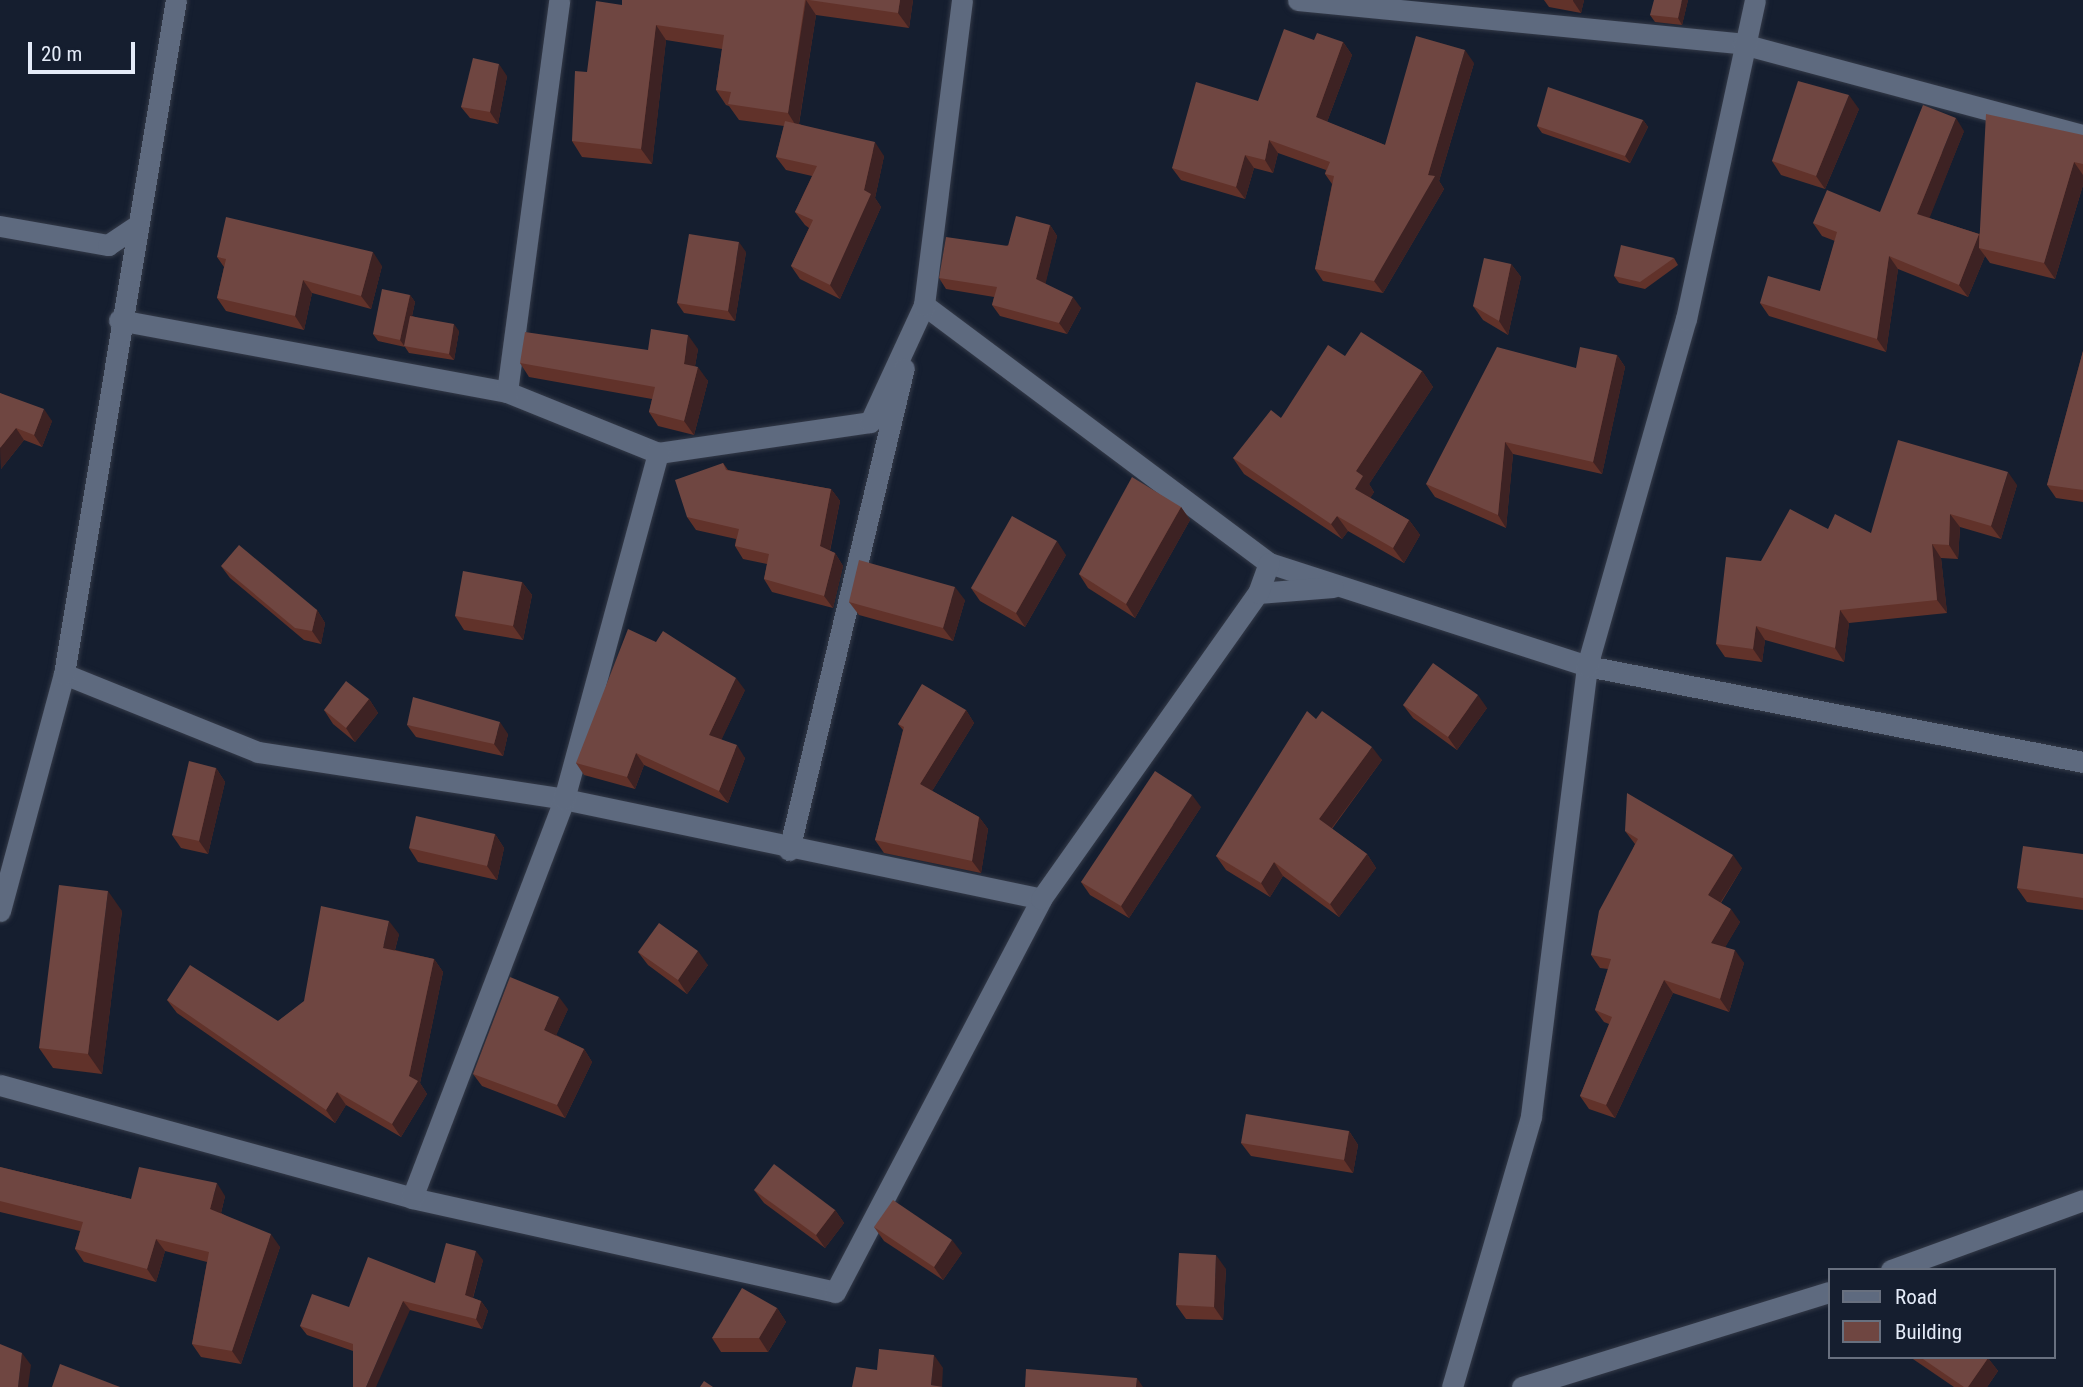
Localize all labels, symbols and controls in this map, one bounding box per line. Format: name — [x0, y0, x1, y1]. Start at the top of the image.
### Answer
scale bar — [32, 28, 138, 72]
text: 20 m — [41, 42, 82, 66]
legend — [1828, 1268, 2055, 1359]
text: Road — [1895, 1285, 1937, 1309]
text: Building — [1895, 1320, 1962, 1344]

